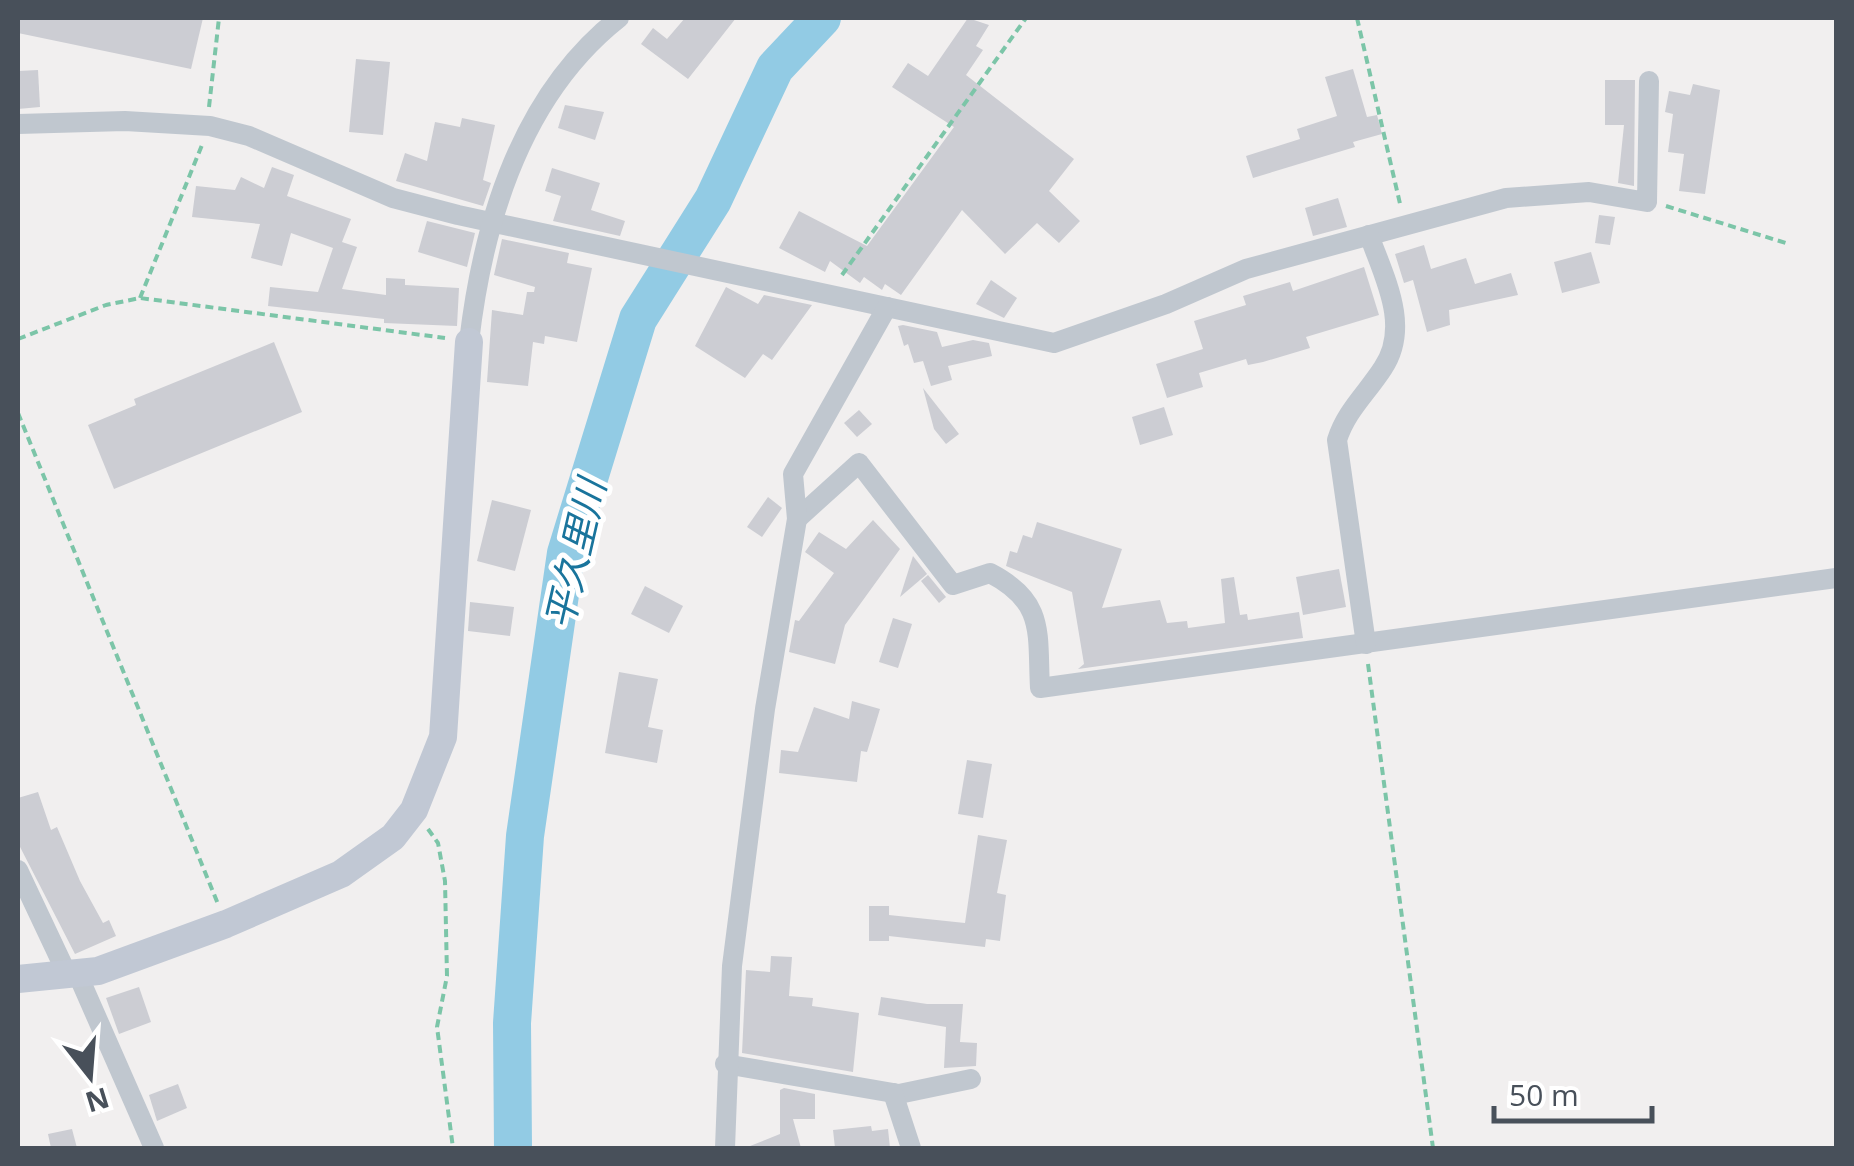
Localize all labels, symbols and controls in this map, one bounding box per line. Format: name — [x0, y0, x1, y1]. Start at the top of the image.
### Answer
water label: 平久里川 — [532, 470, 617, 634]
north arrow — [40, 1026, 140, 1126]
scale bar — [1494, 1061, 1652, 1123]
text: 50 m — [1509, 1074, 1579, 1115]
text: N — [81, 1079, 114, 1122]

